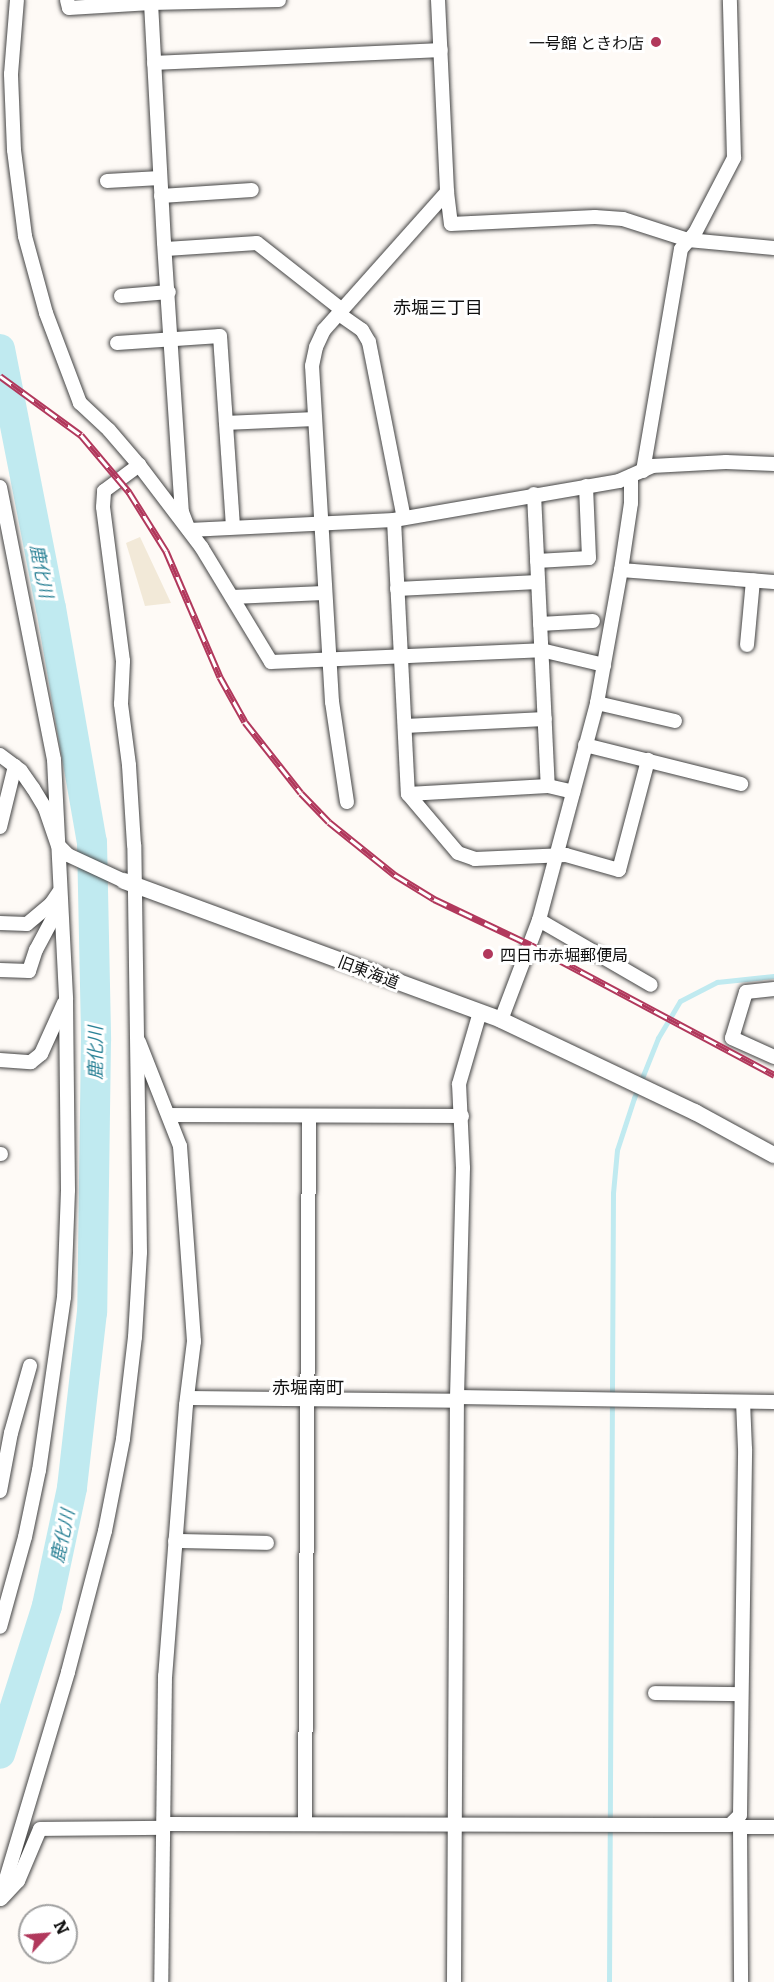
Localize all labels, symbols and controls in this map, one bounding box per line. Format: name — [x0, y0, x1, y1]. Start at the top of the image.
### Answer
place label: 一号館 ときわ店 — [529, 32, 644, 52]
marker: 一号館 ときわ店 — [649, 35, 663, 49]
district label: 赤堀三丁目 — [393, 296, 483, 318]
water label: 鹿化川 — [26, 542, 58, 600]
place label: 四日市赤堀郵便局 — [500, 944, 628, 964]
marker: 四日市赤堀郵便局 — [481, 947, 495, 961]
street label: 旧東海道 — [336, 951, 402, 991]
water label: 鹿化川 — [84, 1026, 106, 1080]
district label: 赤堀南町 — [272, 1376, 344, 1398]
water label: 鹿化川 — [46, 1507, 78, 1565]
north arrow — [18, 1904, 78, 1964]
text: N — [49, 1916, 76, 1938]

